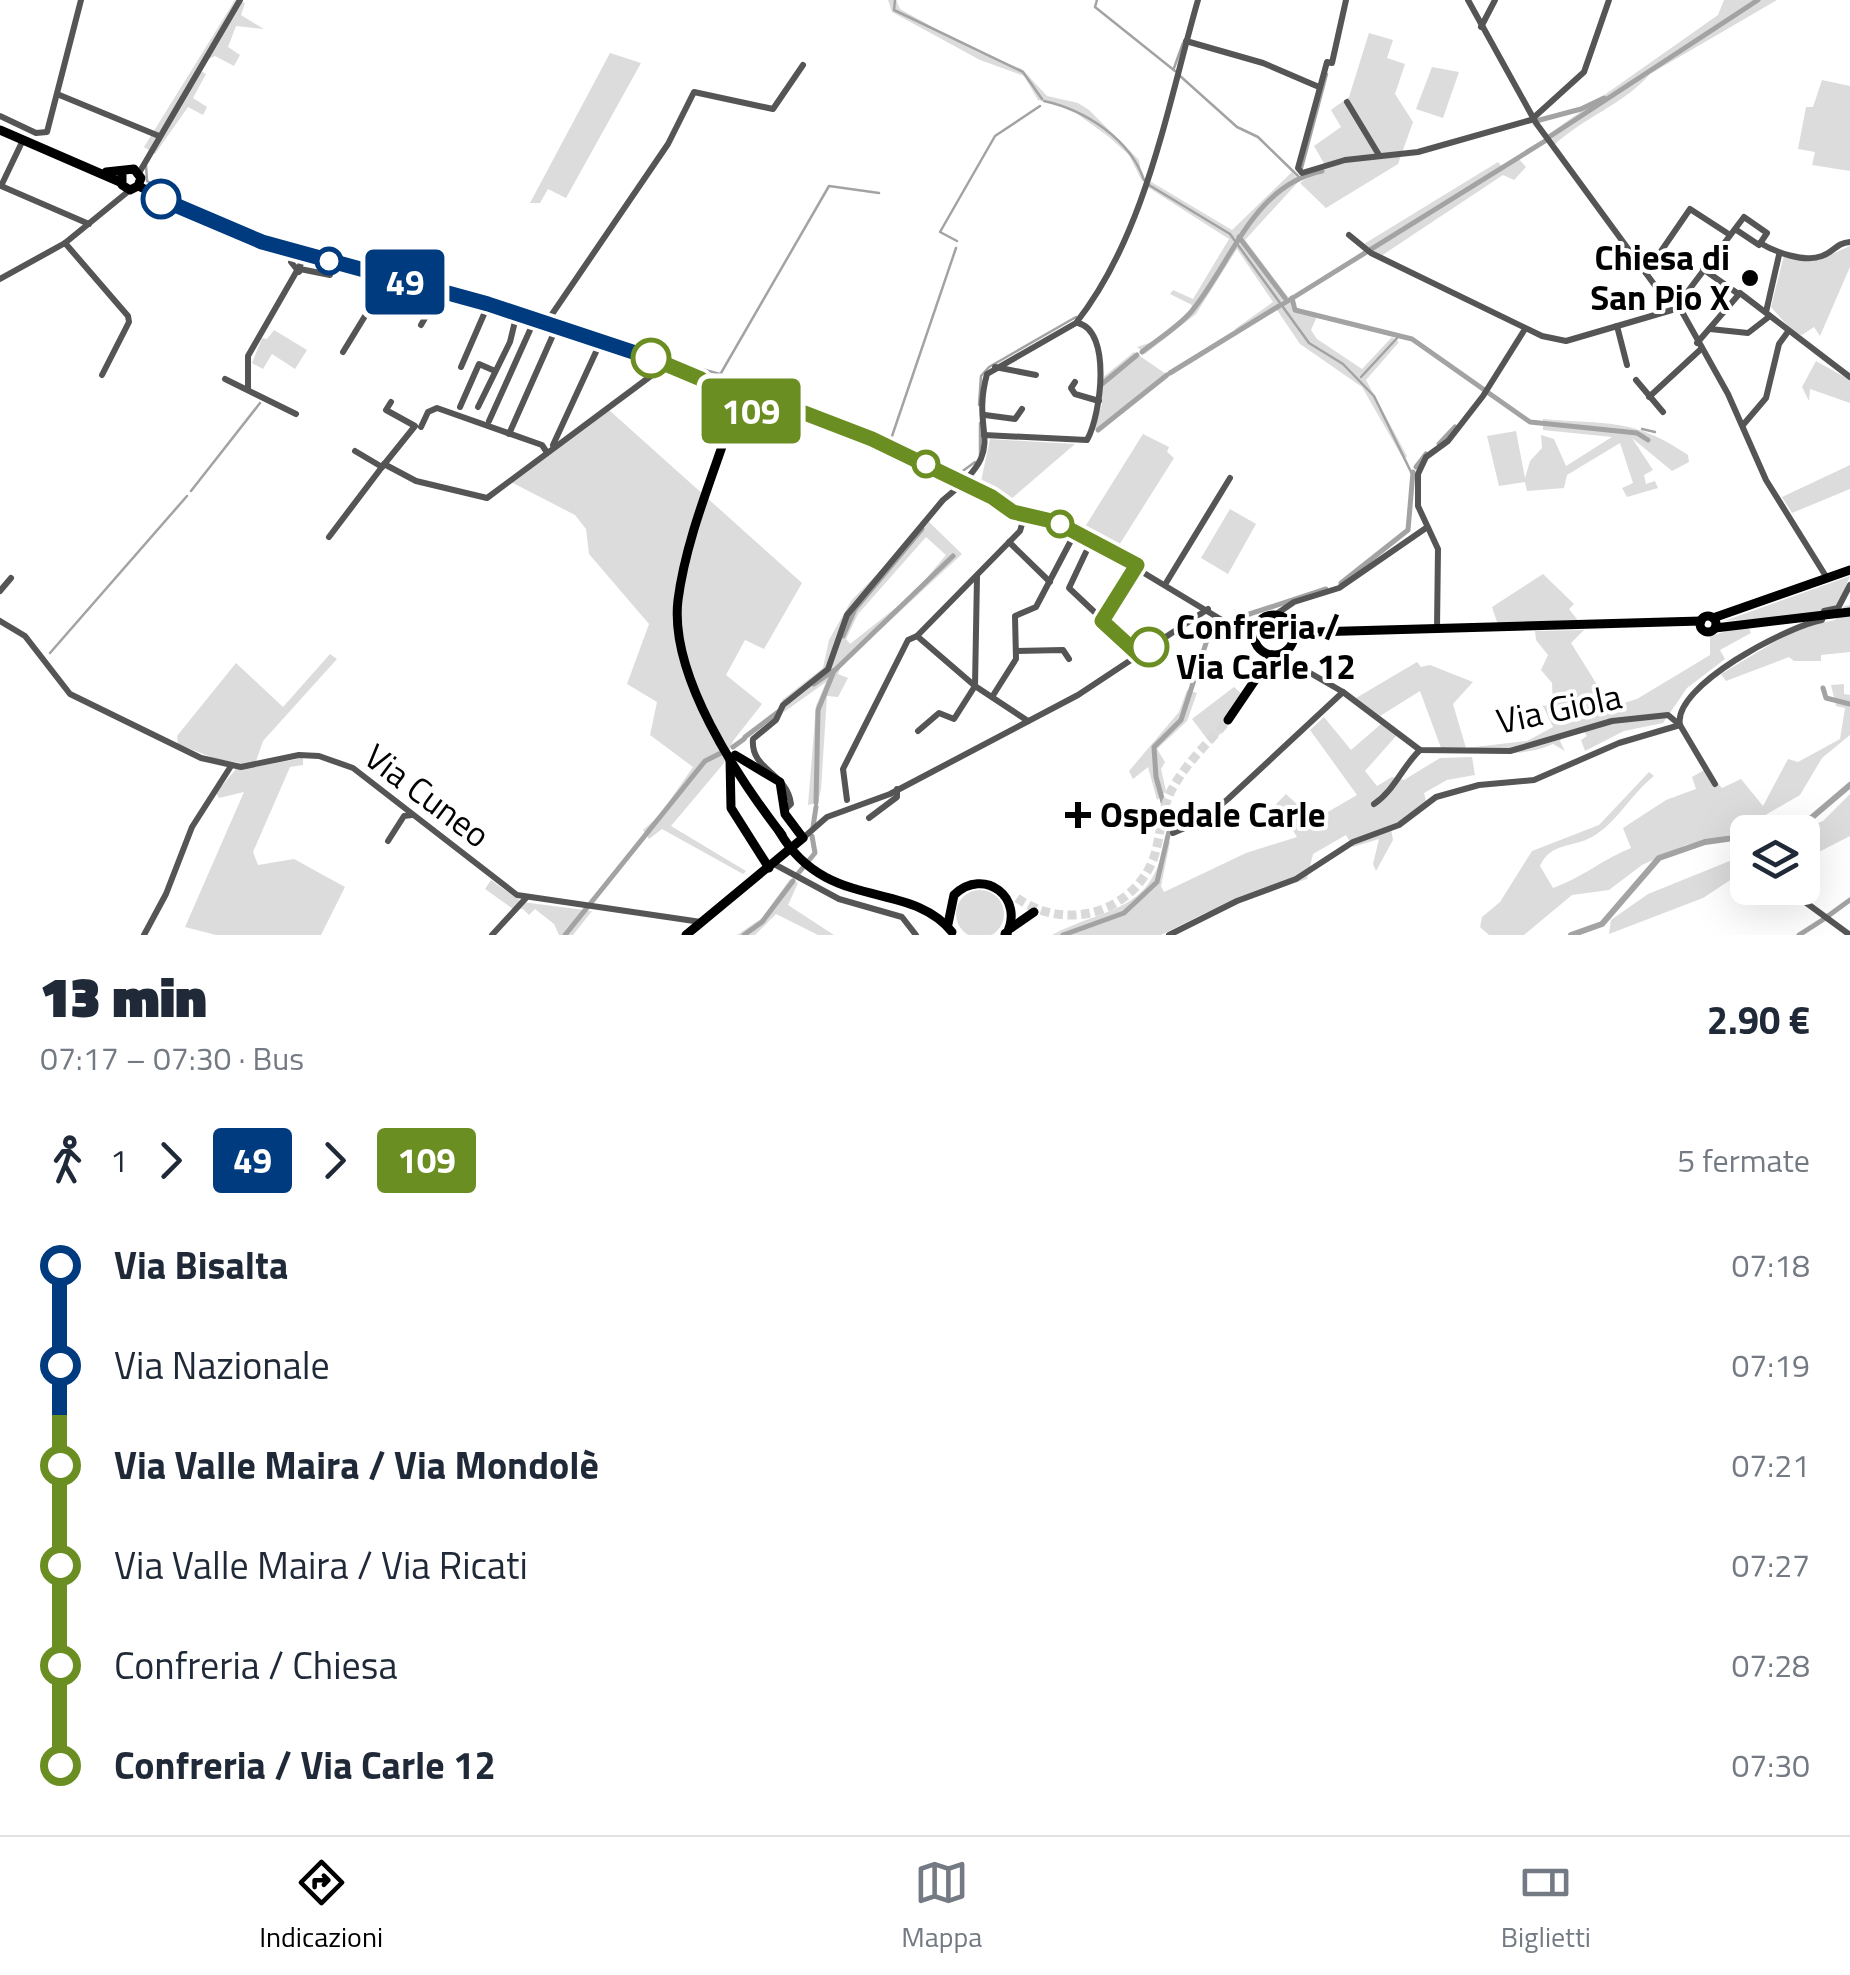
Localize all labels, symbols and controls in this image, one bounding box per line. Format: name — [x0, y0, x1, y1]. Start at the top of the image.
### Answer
unlabelled marker — [142, 180, 180, 218]
place label: Chiesa di San Pio X — [1590, 230, 1730, 324]
unlabelled marker — [316, 248, 342, 274]
line badge: 49 — [360, 250, 450, 314]
text: 49 — [385, 255, 425, 309]
marker: Chiesa di San Pio X — [1739, 267, 1761, 289]
unlabelled marker — [632, 339, 670, 377]
line badge: 109 — [694, 378, 808, 444]
text: 109 — [722, 384, 780, 438]
unlabelled marker — [913, 451, 939, 477]
unlabelled marker — [1047, 511, 1073, 537]
place label: Confreria / Via Carle 12 — [1176, 599, 1356, 693]
marker: Confreria / Via Carle 12 — [1130, 628, 1168, 666]
street label: Via Giola — [1491, 668, 1626, 748]
street label: Via Cuneo — [353, 730, 502, 861]
place label: Ospedale Carle — [1100, 787, 1326, 841]
marker: Ospedale Carle — [1065, 802, 1091, 828]
map controls — [1730, 815, 1820, 905]
button: layers — [1730, 815, 1820, 905]
text: 13 min — [40, 955, 207, 1038]
text: 2.90 € — [1707, 991, 1810, 1049]
text: 07:17 – 07:30 · Bus — [40, 1034, 304, 1082]
icon: walk — [40, 1133, 95, 1188]
icon: forward — [143, 1133, 198, 1188]
text: 49 — [233, 1133, 272, 1187]
icon: forward — [307, 1133, 362, 1188]
text: 109 — [397, 1133, 456, 1187]
text: 1 — [110, 1136, 128, 1184]
text: 5 fermate — [1677, 1136, 1810, 1184]
text: Via Bisalta — [114, 1236, 288, 1294]
text: 07:18 — [1731, 1241, 1810, 1289]
text: Via Nazionale — [114, 1336, 330, 1394]
text: 07:19 — [1731, 1341, 1810, 1389]
text: Via Valle Maira / Via Mondolè — [114, 1436, 599, 1494]
text: 07:21 — [1731, 1441, 1810, 1489]
text: Via Valle Maira / Via Ricati — [114, 1536, 528, 1594]
text: 07:27 — [1731, 1541, 1810, 1589]
text: Confreria / Chiesa — [114, 1636, 397, 1694]
text: 07:28 — [1731, 1641, 1810, 1689]
text: Confreria / Via Carle 12 — [114, 1736, 496, 1794]
text: 07:30 — [1731, 1741, 1810, 1789]
tab: Indicazioni — [259, 1855, 383, 1958]
tab: Mappa — [901, 1855, 982, 1958]
tab: Biglietti — [1501, 1855, 1591, 1958]

